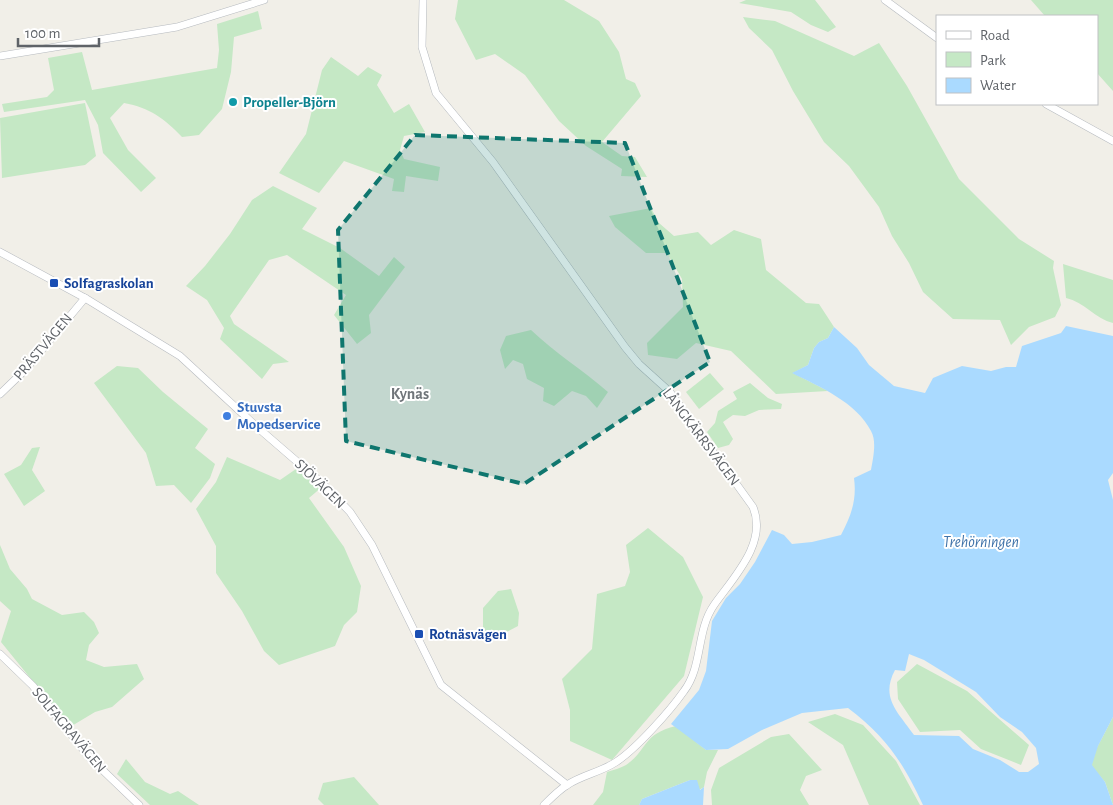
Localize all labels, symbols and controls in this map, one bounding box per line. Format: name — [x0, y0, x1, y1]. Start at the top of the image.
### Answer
scale bar — [18, 15, 99, 47]
legend — [936, 15, 1098, 105]
text: 100 m — [25, 26, 60, 41]
text: Road — [980, 28, 1010, 43]
text: Park — [980, 53, 1006, 68]
text: Water — [980, 78, 1016, 93]
place label: Propeller-Björn — [243, 95, 336, 110]
marker: Propeller-Björn — [227, 96, 239, 108]
place label: Solfagraskolan — [64, 276, 154, 291]
marker: Solfagraskolan — [48, 277, 60, 289]
street label: PRÄSTVÄGEN — [10, 310, 75, 383]
street label: LÅNGKÄRRSVÄGEN — [660, 385, 743, 488]
district label: Kynäs — [391, 386, 429, 403]
place label: Stuvsta Mopedservice — [237, 400, 320, 432]
marker: Stuvsta Mopedservice — [221, 410, 233, 422]
street label: SJÖVÄGEN — [292, 455, 350, 512]
water label: Trehörningen — [943, 534, 1019, 550]
place label: Rotnäsvägen — [429, 627, 507, 642]
marker: Rotnäsvägen — [413, 628, 425, 640]
street label: SOLFAGRAVÄGEN — [29, 684, 110, 775]

